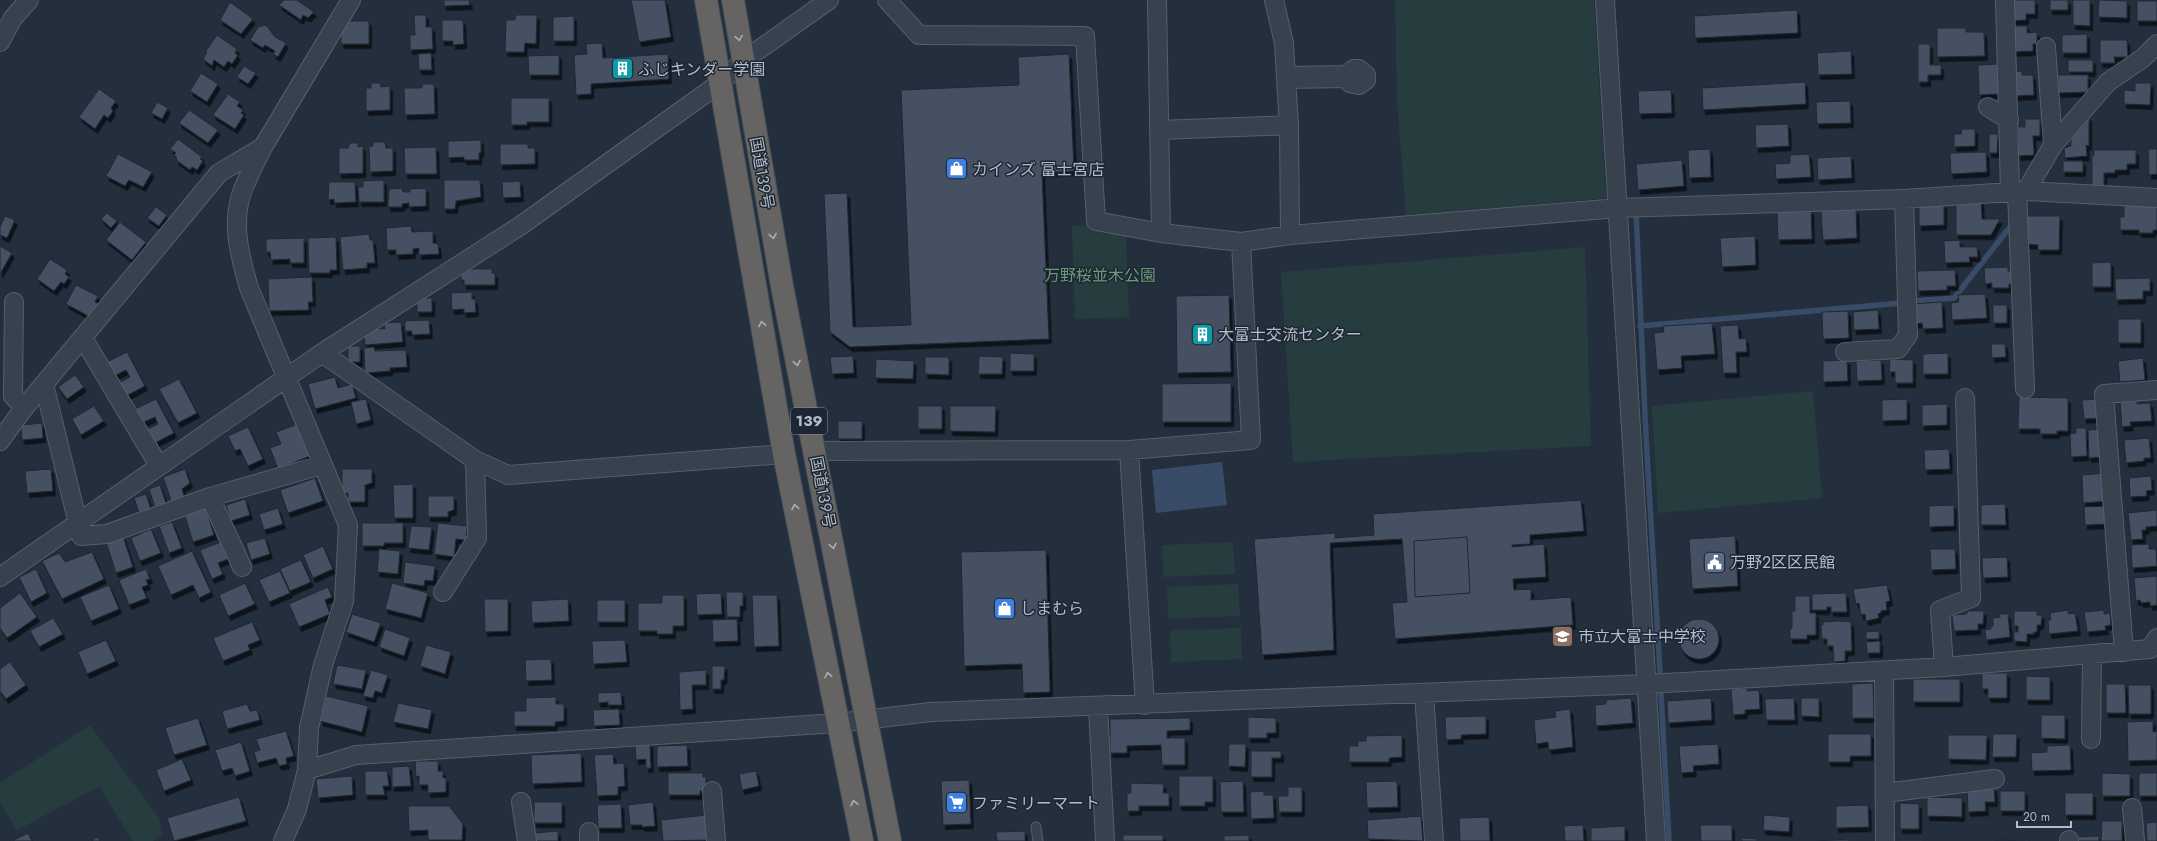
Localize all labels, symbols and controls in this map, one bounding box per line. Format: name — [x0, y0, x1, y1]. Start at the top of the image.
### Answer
one-way arrow — [734, 35, 743, 42]
building icon: ふじキンダー学園 — [609, 56, 635, 82]
place label: ふじキンダー学園 — [638, 58, 766, 81]
street label: 国道139号 — [744, 135, 780, 211]
shop icon: カインズ 富士宮店 — [943, 156, 969, 182]
place label: カインズ 富士宮店 — [972, 158, 1104, 181]
one-way arrow — [769, 232, 777, 239]
park label: 万野桜並木公園 — [1044, 264, 1156, 287]
one-way arrow — [758, 321, 767, 327]
building icon: 大富士交流センター — [1190, 321, 1216, 347]
place label: 大富士交流センター — [1218, 323, 1362, 346]
one-way arrow — [793, 360, 801, 366]
road number: 139 — [791, 408, 827, 434]
street label: 国道139号 — [805, 454, 841, 530]
one-way arrow — [791, 504, 799, 510]
one-way arrow — [828, 543, 837, 549]
public building icon: 万野2区区民館 — [1701, 549, 1727, 575]
place label: 万野2区区民館 — [1730, 551, 1835, 574]
shop icon: しまむら — [992, 595, 1018, 621]
place label: しまむら — [1020, 597, 1084, 620]
school or university icon: 市立大富士中学校 — [1550, 623, 1576, 649]
place label: 市立大富士中学校 — [1578, 625, 1706, 648]
one-way arrow — [824, 672, 833, 679]
supermarket icon: ファミリーマート — [943, 790, 969, 816]
place label: ファミリーマート — [972, 792, 1100, 815]
one-way arrow — [851, 800, 859, 806]
scale bar — [2017, 803, 2071, 829]
text: 20 m — [2023, 808, 2050, 826]

